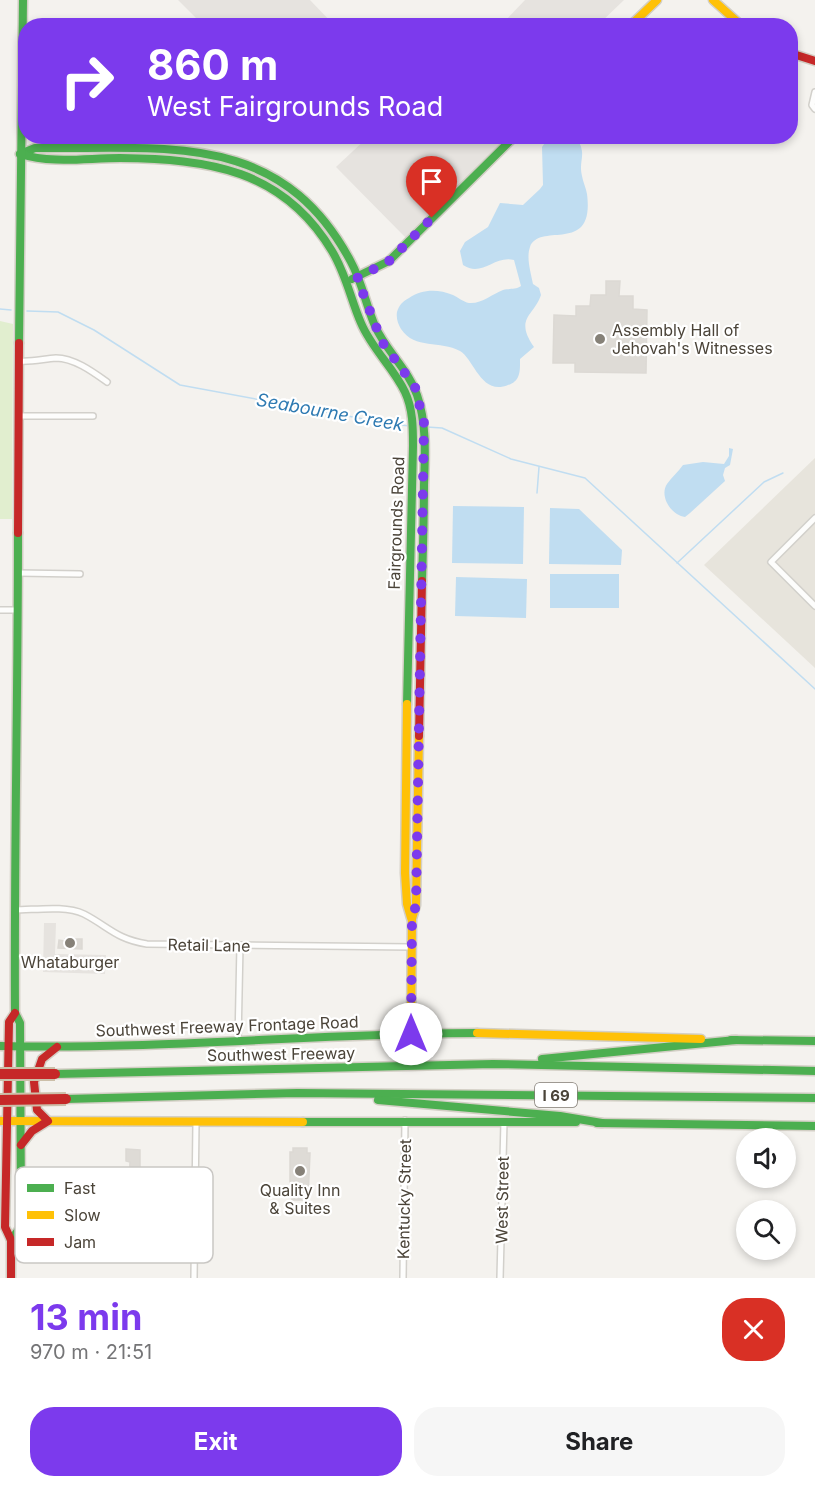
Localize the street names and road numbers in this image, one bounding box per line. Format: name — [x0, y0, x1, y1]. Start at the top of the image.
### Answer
street label: Fairgrounds Road — [384, 456, 408, 590]
street label: Retail Lane — [167, 934, 251, 956]
street label: Southwest Freeway Frontage Road — [95, 1011, 359, 1041]
street label: Southwest Freeway — [207, 1043, 355, 1065]
road number: I 69 — [535, 1083, 577, 1107]
street label: Kentucky Street — [393, 1139, 415, 1259]
street label: West Street — [491, 1156, 513, 1244]

